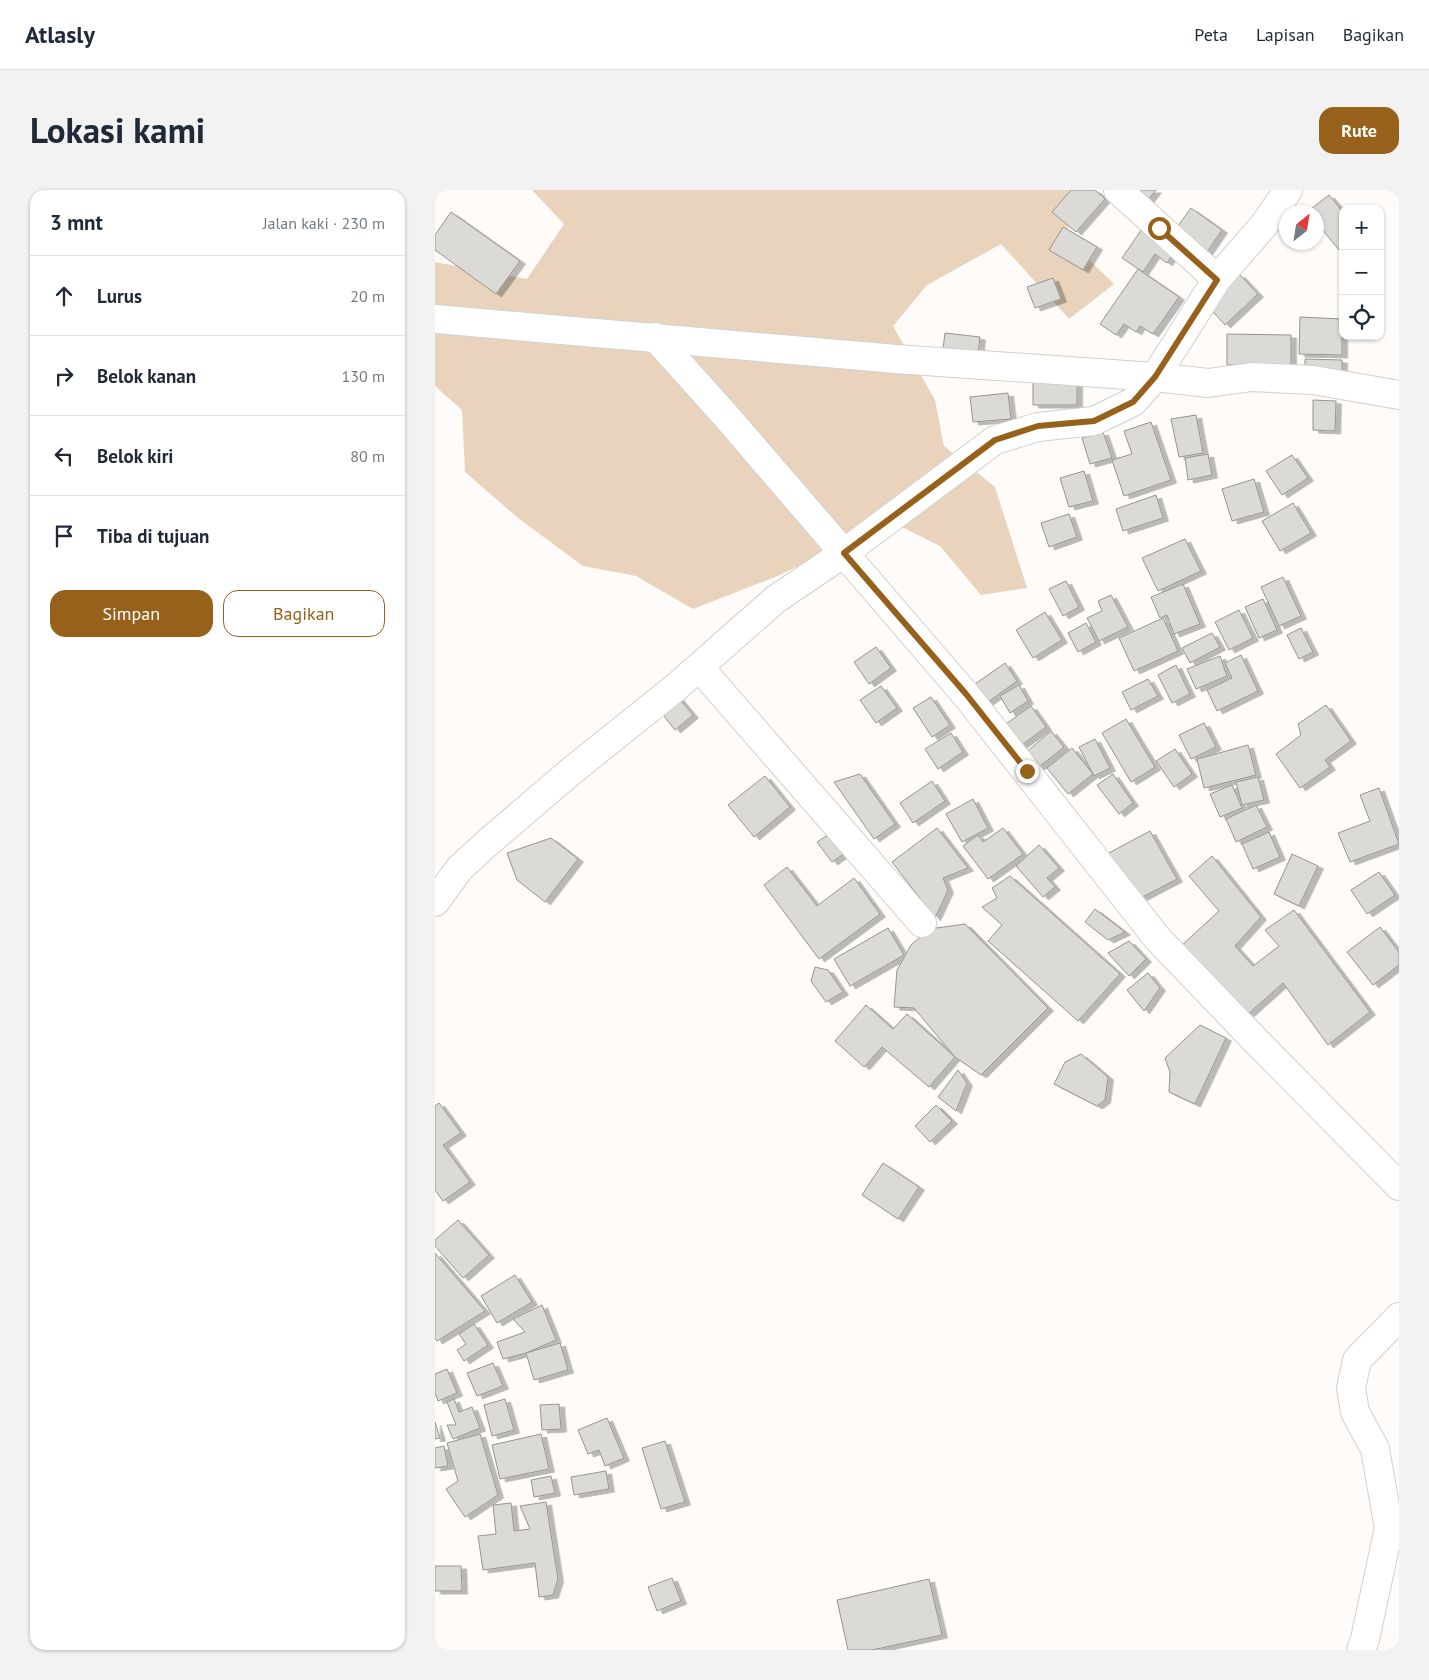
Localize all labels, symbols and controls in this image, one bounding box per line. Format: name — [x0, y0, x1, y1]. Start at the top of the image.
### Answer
text: Atlasly — [25, 19, 95, 50]
text: Peta — [1194, 23, 1228, 46]
text: Lapisan — [1256, 23, 1315, 46]
text: Bagikan — [1343, 23, 1404, 46]
text: Lokasi kami — [30, 107, 205, 153]
button: Rute — [1319, 107, 1399, 154]
north arrow — [1279, 205, 1324, 250]
map controls — [1339, 205, 1384, 340]
button: + — [1339, 205, 1384, 250]
text: 3 mnt — [50, 209, 103, 236]
text: Jalan kaki · 230 m — [263, 213, 385, 233]
route start — [1148, 217, 1171, 240]
button: − — [1339, 250, 1384, 295]
icon: ahead — [50, 282, 78, 310]
text: Lurus — [97, 284, 142, 308]
text: 20 m — [350, 286, 385, 306]
button: locate — [1339, 295, 1384, 340]
icon: right — [50, 362, 78, 390]
text: Belok kanan — [97, 364, 196, 388]
text: 130 m — [342, 366, 385, 386]
icon: left — [50, 442, 78, 470]
text: Belok kiri — [97, 444, 173, 468]
text: 80 m — [350, 446, 385, 466]
icon: arrive — [50, 522, 78, 550]
text: Tiba di tujuan — [97, 524, 209, 548]
button: Simpan — [50, 590, 213, 637]
button: Bagikan — [223, 590, 385, 637]
route end — [1016, 760, 1039, 783]

